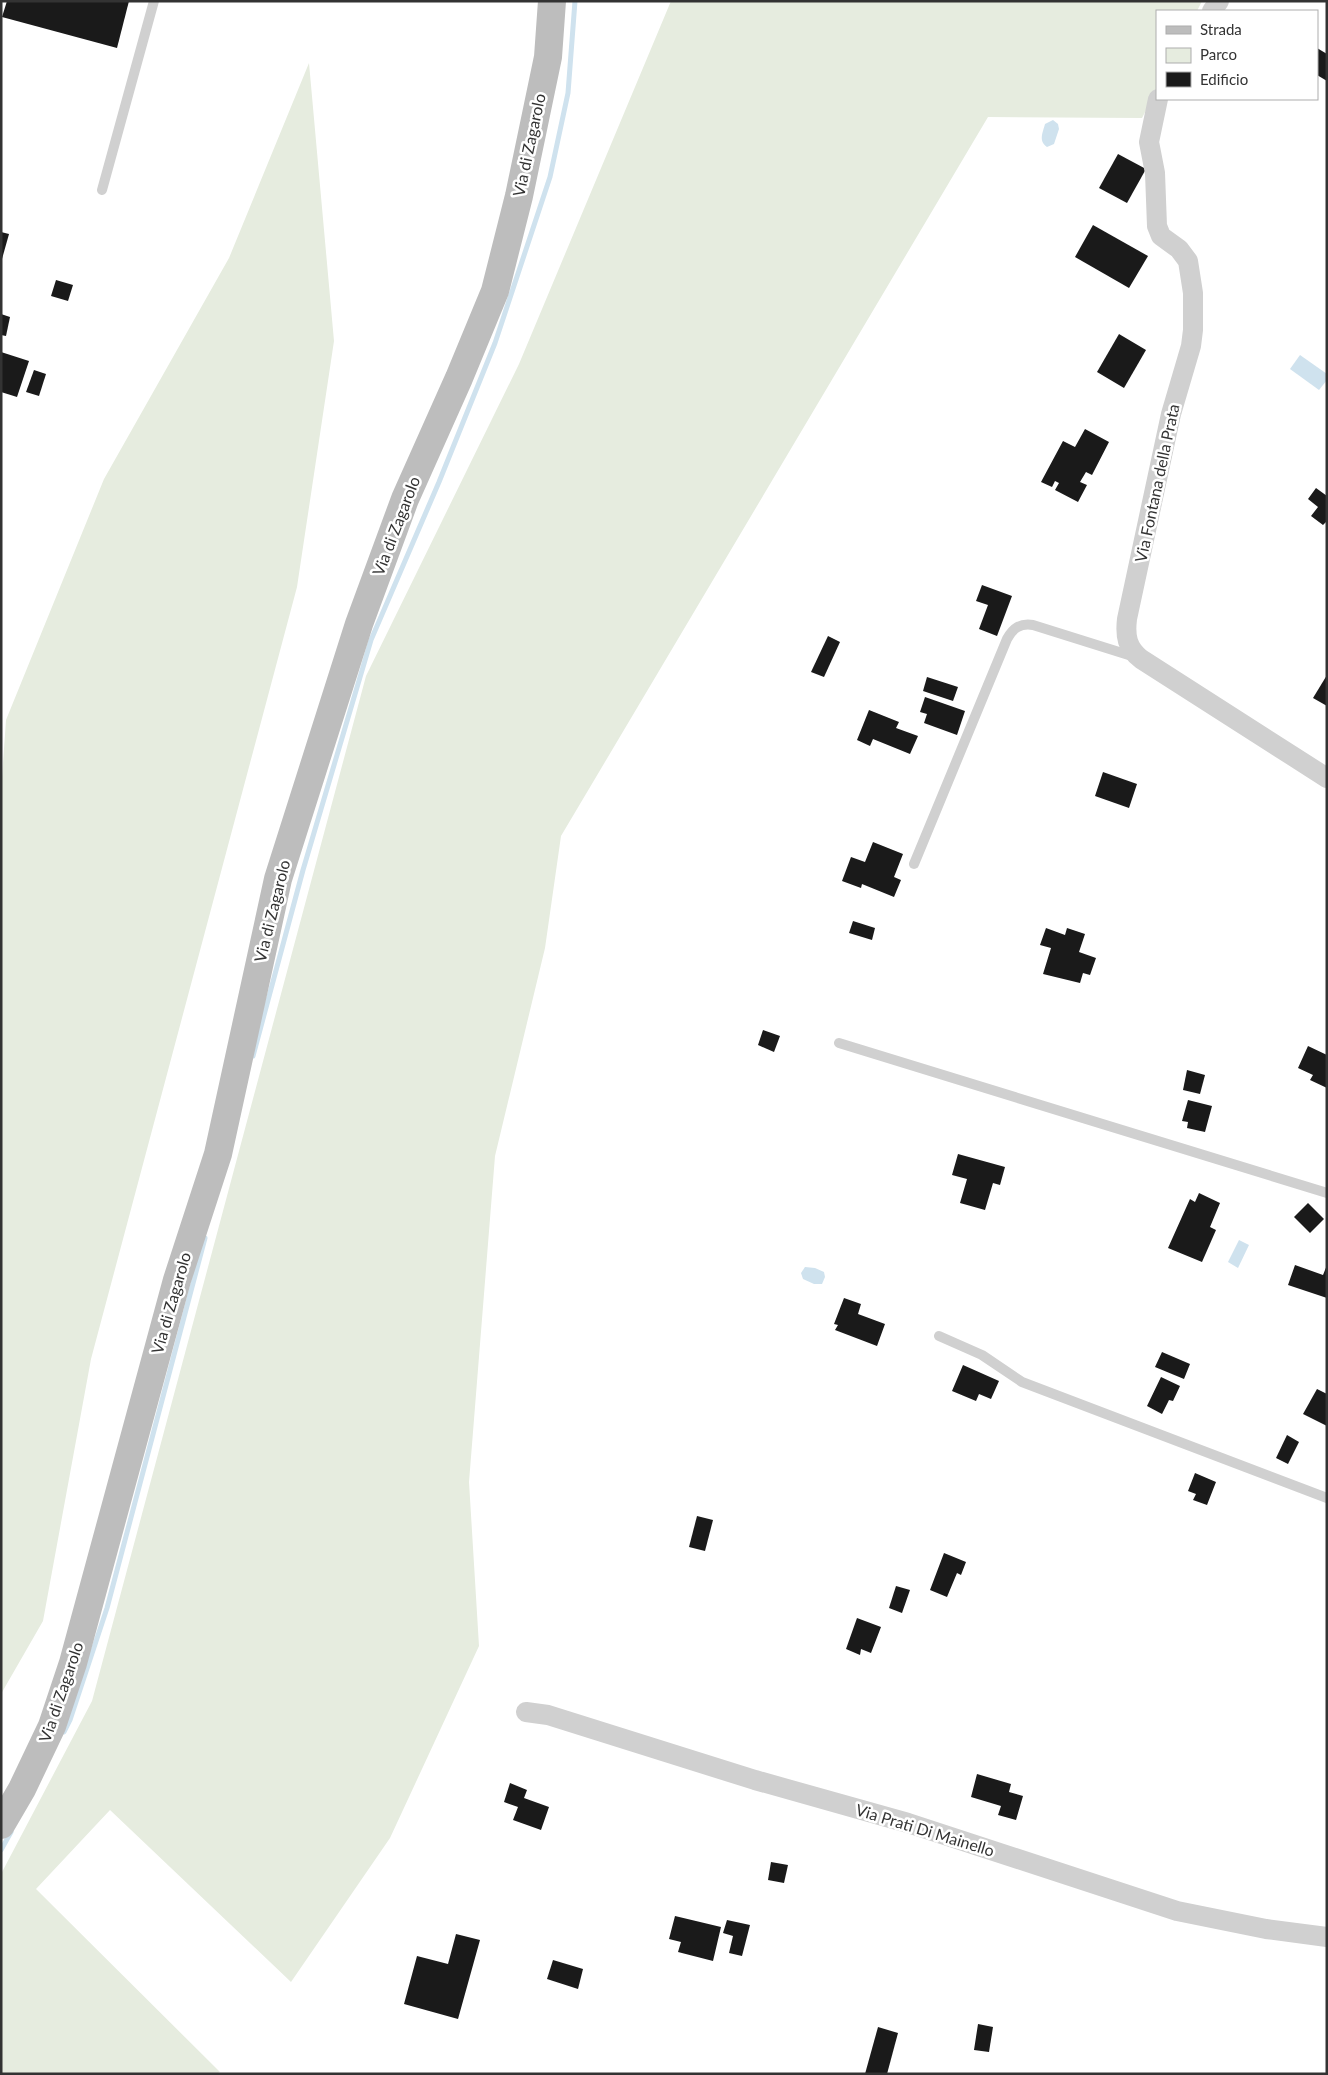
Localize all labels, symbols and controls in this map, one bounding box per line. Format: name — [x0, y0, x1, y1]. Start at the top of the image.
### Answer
legend — [1156, 10, 1318, 100]
text: Strada — [1200, 20, 1242, 38]
text: Parco — [1200, 45, 1237, 63]
text: Edificio — [1200, 70, 1248, 88]
street label: Via di Zagarolo — [508, 92, 549, 198]
street label: Via Fontana della Prata — [1130, 402, 1183, 564]
street label: Via di Zagarolo — [368, 473, 423, 578]
street label: Via di Zagarolo — [250, 858, 293, 964]
street label: Via di Zagarolo — [147, 1250, 194, 1356]
street label: Via di Zagarolo — [34, 1639, 87, 1744]
street label: Via Prati Di Mainello — [853, 1799, 997, 1860]

